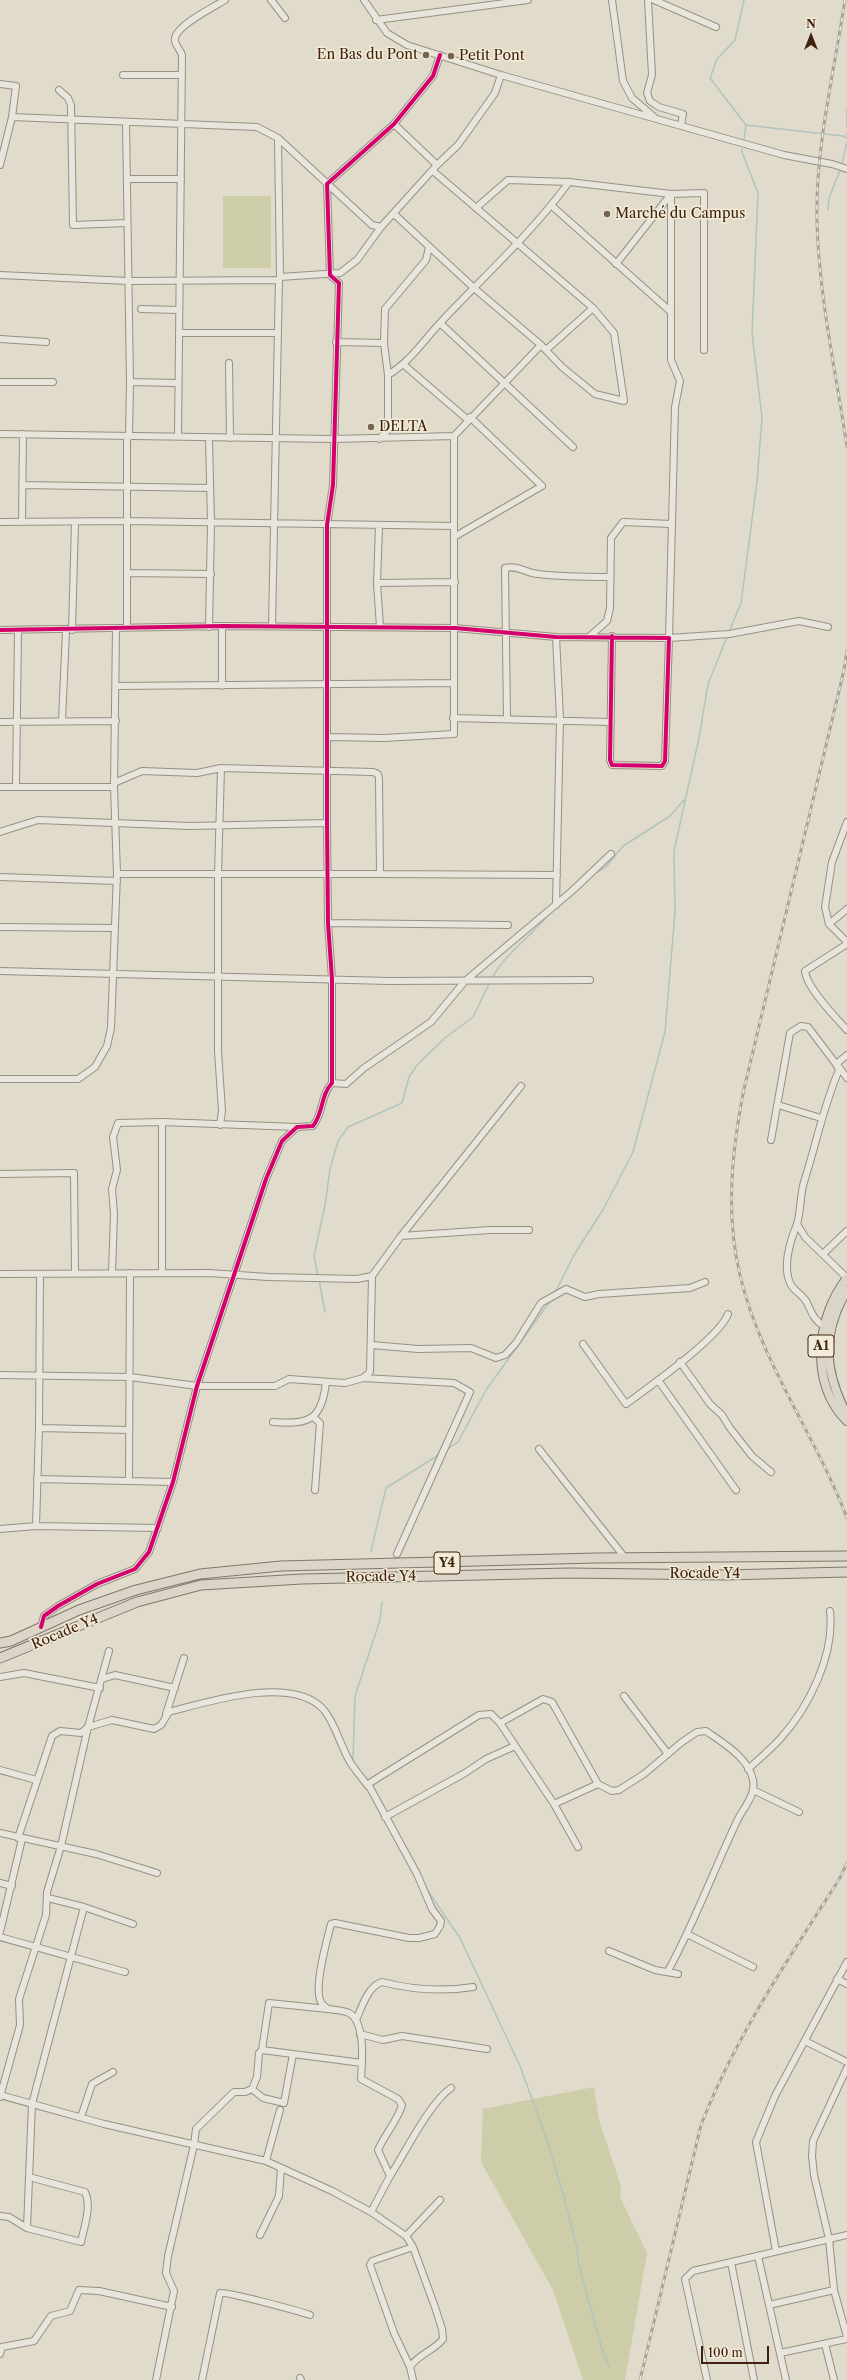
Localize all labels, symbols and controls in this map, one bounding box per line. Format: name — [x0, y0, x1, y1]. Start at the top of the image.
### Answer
north arrow — [791, 16, 831, 56]
text: N — [806, 17, 816, 31]
place label: En Bas du Pont — [317, 47, 418, 63]
place label: Petit Pont — [459, 48, 525, 64]
marker: En Bas du Pont — [421, 50, 431, 60]
marker: Petit Pont — [446, 51, 456, 61]
place label: Marché du Campus — [615, 206, 745, 222]
marker: Marché du Campus — [602, 209, 612, 219]
place label: DELTA — [379, 419, 427, 435]
marker: DELTA — [366, 422, 376, 432]
road number: A1 — [808, 1335, 834, 1357]
road number: Y4 — [434, 1552, 460, 1574]
street label: Rocade Y4 — [670, 1566, 740, 1582]
street label: Rocade Y4 — [345, 1568, 417, 1586]
street label: Rocade Y4 — [29, 1610, 101, 1654]
scale bar — [703, 2338, 771, 2364]
text: 100 m — [708, 2345, 743, 2360]

